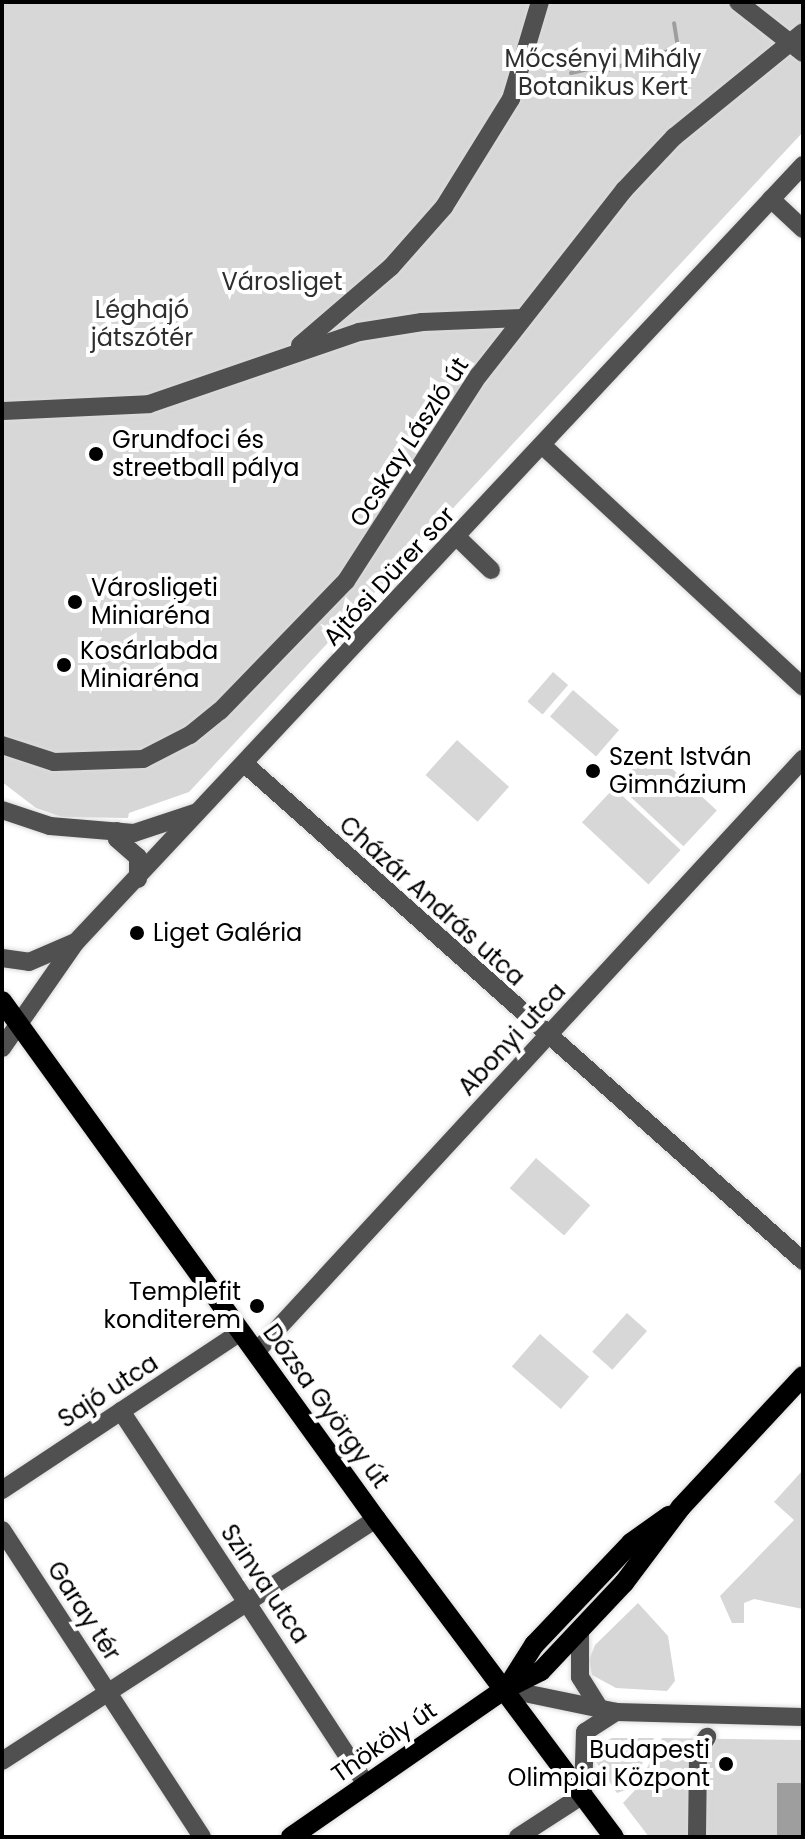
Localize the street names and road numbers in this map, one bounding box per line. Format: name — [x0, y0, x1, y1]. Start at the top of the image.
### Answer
street label: Ocskay László út — [343, 352, 475, 532]
street label: Ajtósi Dürer sor — [317, 501, 461, 651]
street label: Cházár András utca — [333, 810, 531, 992]
street label: Abonyi utca — [452, 977, 572, 1101]
street label: Dózsa György út — [257, 1319, 395, 1493]
street label: Sajó utca — [53, 1348, 163, 1434]
street label: Szinva utca — [215, 1519, 315, 1649]
street label: Garay tér — [41, 1556, 127, 1666]
street label: Thököly út — [326, 1695, 442, 1789]

